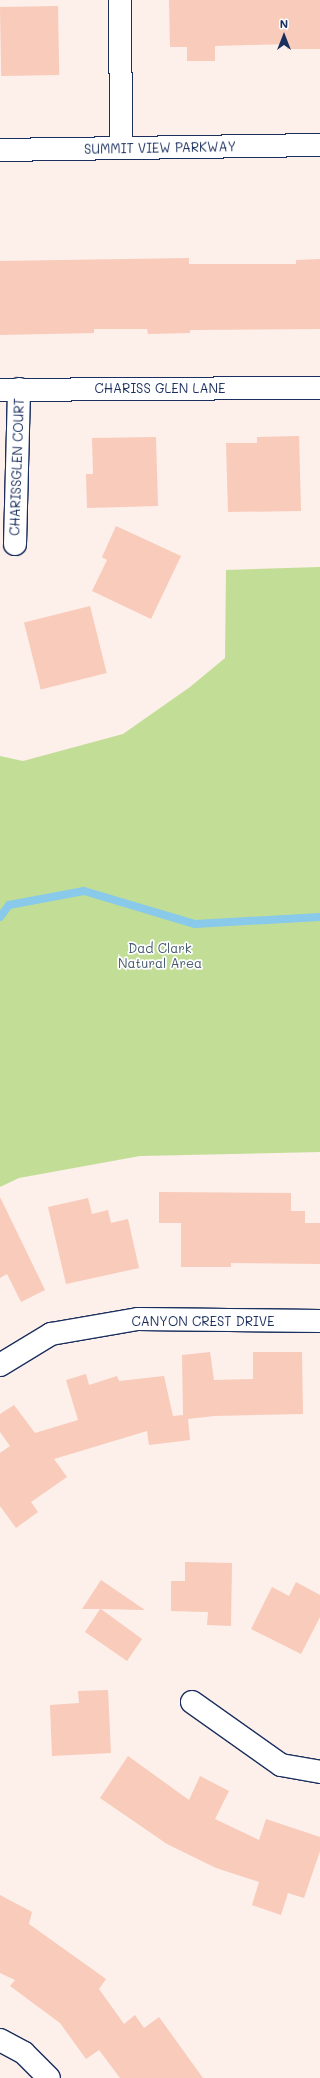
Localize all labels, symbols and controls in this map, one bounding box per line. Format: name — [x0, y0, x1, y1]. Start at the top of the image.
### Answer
north arrow — [264, 16, 304, 56]
text: N — [280, 16, 288, 31]
street label: SUMMIT VIEW PARKWAY — [84, 139, 236, 157]
street label: CHARISS GLEN LANE — [95, 380, 225, 396]
street label: CHARISSGLEN COURT — [7, 398, 27, 536]
park label: Dad Clark Natural Area — [118, 941, 202, 972]
street label: CANYON CREST DRIVE — [132, 1313, 274, 1329]

